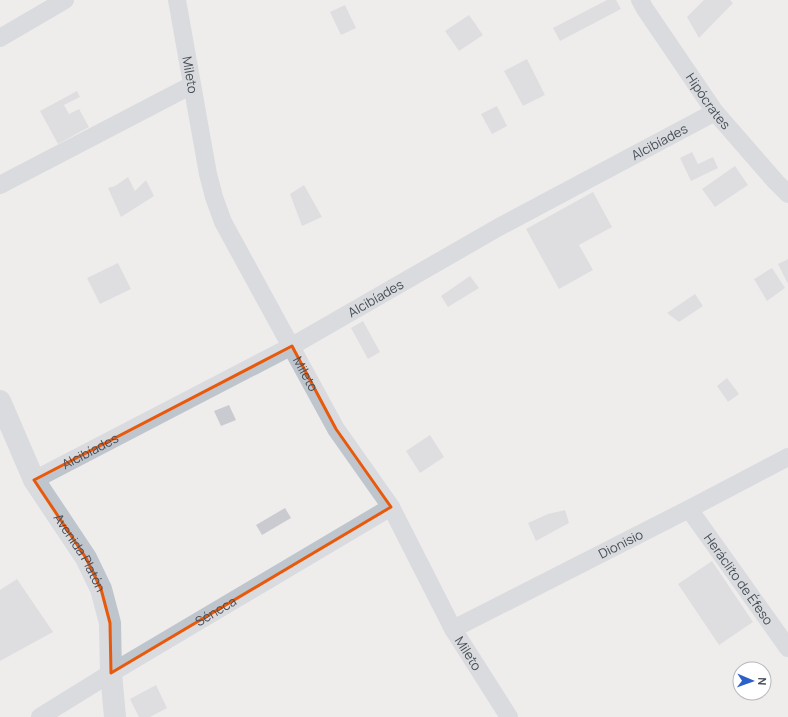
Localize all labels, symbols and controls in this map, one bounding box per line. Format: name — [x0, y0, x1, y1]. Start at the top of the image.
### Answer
street label: Mileto — [178, 55, 203, 95]
street label: Hipócrates — [682, 69, 735, 133]
street label: Alcibíades — [628, 119, 691, 164]
street label: Alcibíades — [344, 275, 407, 321]
street label: Mileto — [289, 353, 323, 395]
street label: Alcibíades — [58, 429, 121, 473]
street label: Avenida Platón — [50, 510, 110, 595]
street label: Dionisio — [595, 525, 646, 563]
street label: Heráclito de Éfeso — [700, 530, 778, 629]
street label: Séneca — [191, 592, 239, 630]
street label: Mileto — [451, 633, 486, 674]
north arrow — [732, 661, 772, 701]
text: N — [755, 677, 770, 686]

